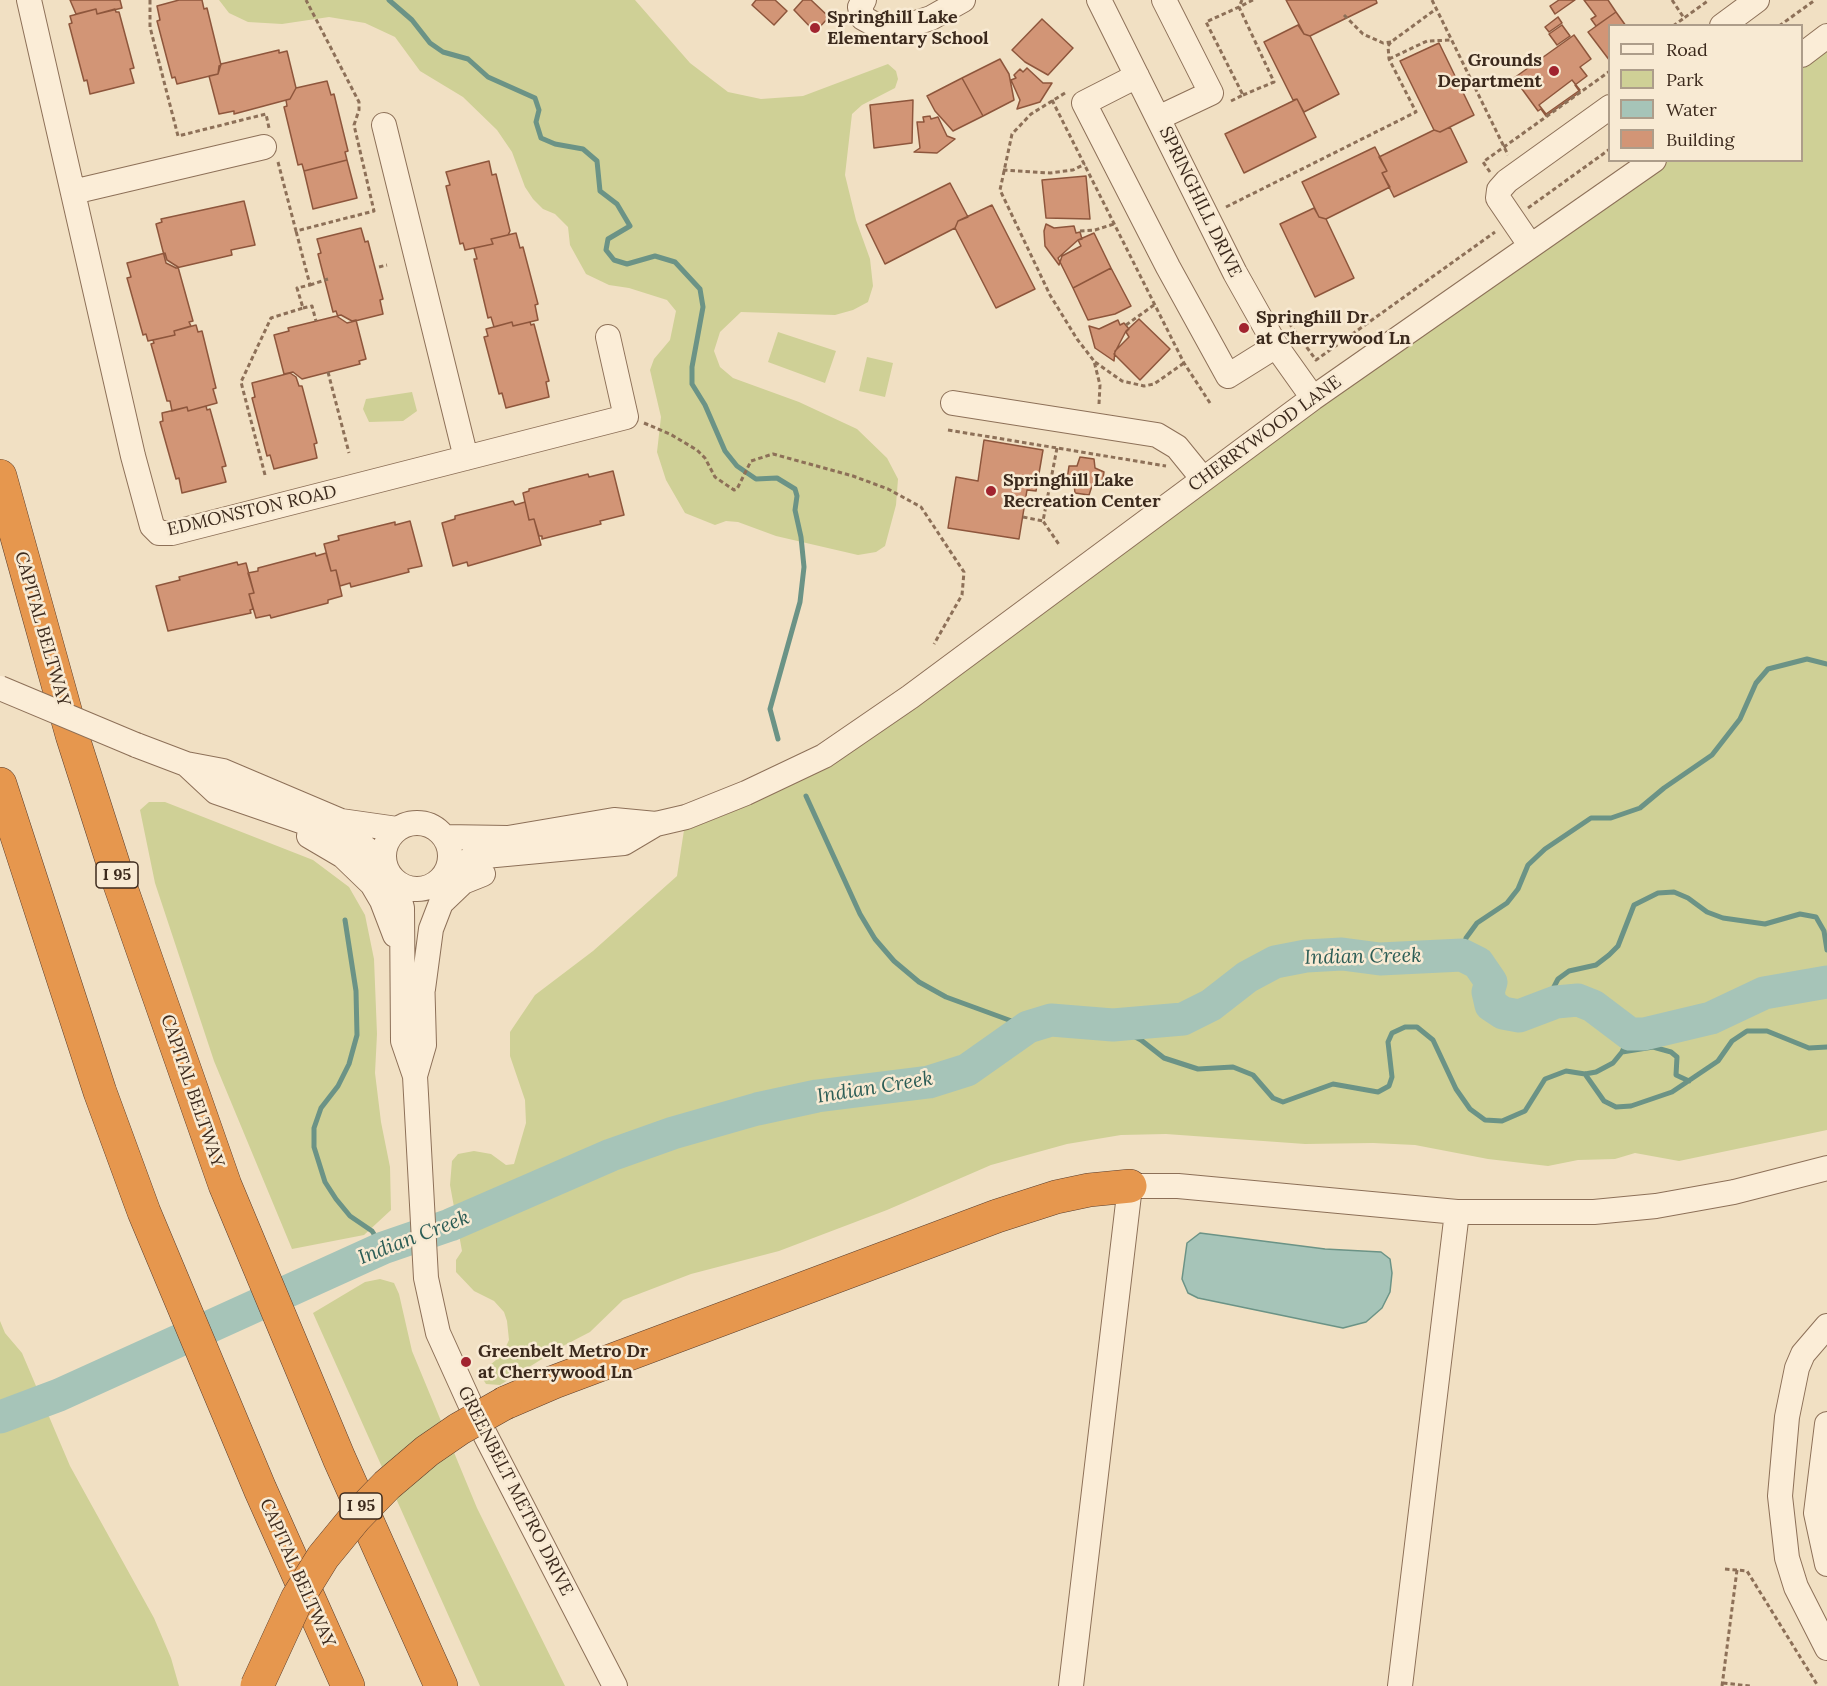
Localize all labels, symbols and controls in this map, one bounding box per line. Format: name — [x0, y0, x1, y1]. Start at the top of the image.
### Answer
place label: Springhill Lake Elementary School — [827, 7, 989, 50]
marker: Springhill Lake Elementary School — [808, 21, 822, 35]
legend — [1608, 24, 1803, 162]
text: Road — [1666, 38, 1708, 61]
place label: Grounds Department — [1437, 50, 1542, 92]
marker: Grounds Department — [1547, 64, 1561, 78]
text: Park — [1666, 68, 1703, 91]
text: Water — [1666, 98, 1717, 121]
street label: SPRINGHILL DRIVE — [1154, 123, 1246, 281]
text: Building — [1666, 128, 1734, 151]
place label: Springhill Dr at Cherrywood Ln — [1256, 307, 1411, 350]
marker: Springhill Dr at Cherrywood Ln — [1237, 321, 1251, 335]
street label: CHERRYWOOD LANE — [1184, 371, 1346, 497]
place label: Springhill Lake Recreation Center — [1003, 470, 1161, 512]
street label: EDMONSTON ROAD — [165, 481, 339, 541]
marker: Springhill Lake Recreation Center — [984, 484, 998, 498]
street label: CAPITAL BELTWAY — [10, 549, 74, 709]
road number: I 95 — [96, 862, 138, 888]
water label: Indian Creek — [1304, 944, 1422, 970]
street label: CAPITAL BELTWAY — [156, 1012, 228, 1170]
water label: Indian Creek — [815, 1067, 935, 1109]
water label: Indian Creek — [355, 1206, 473, 1270]
place label: Greenbelt Metro Dr at Cherrywood Ln — [478, 1341, 648, 1384]
marker: Greenbelt Metro Dr at Cherrywood Ln — [459, 1355, 473, 1369]
street label: GREENBELT METRO DRIVE — [453, 1383, 577, 1599]
road number: I 95 — [340, 1493, 382, 1519]
street label: CAPITAL BELTWAY — [255, 1495, 339, 1651]

